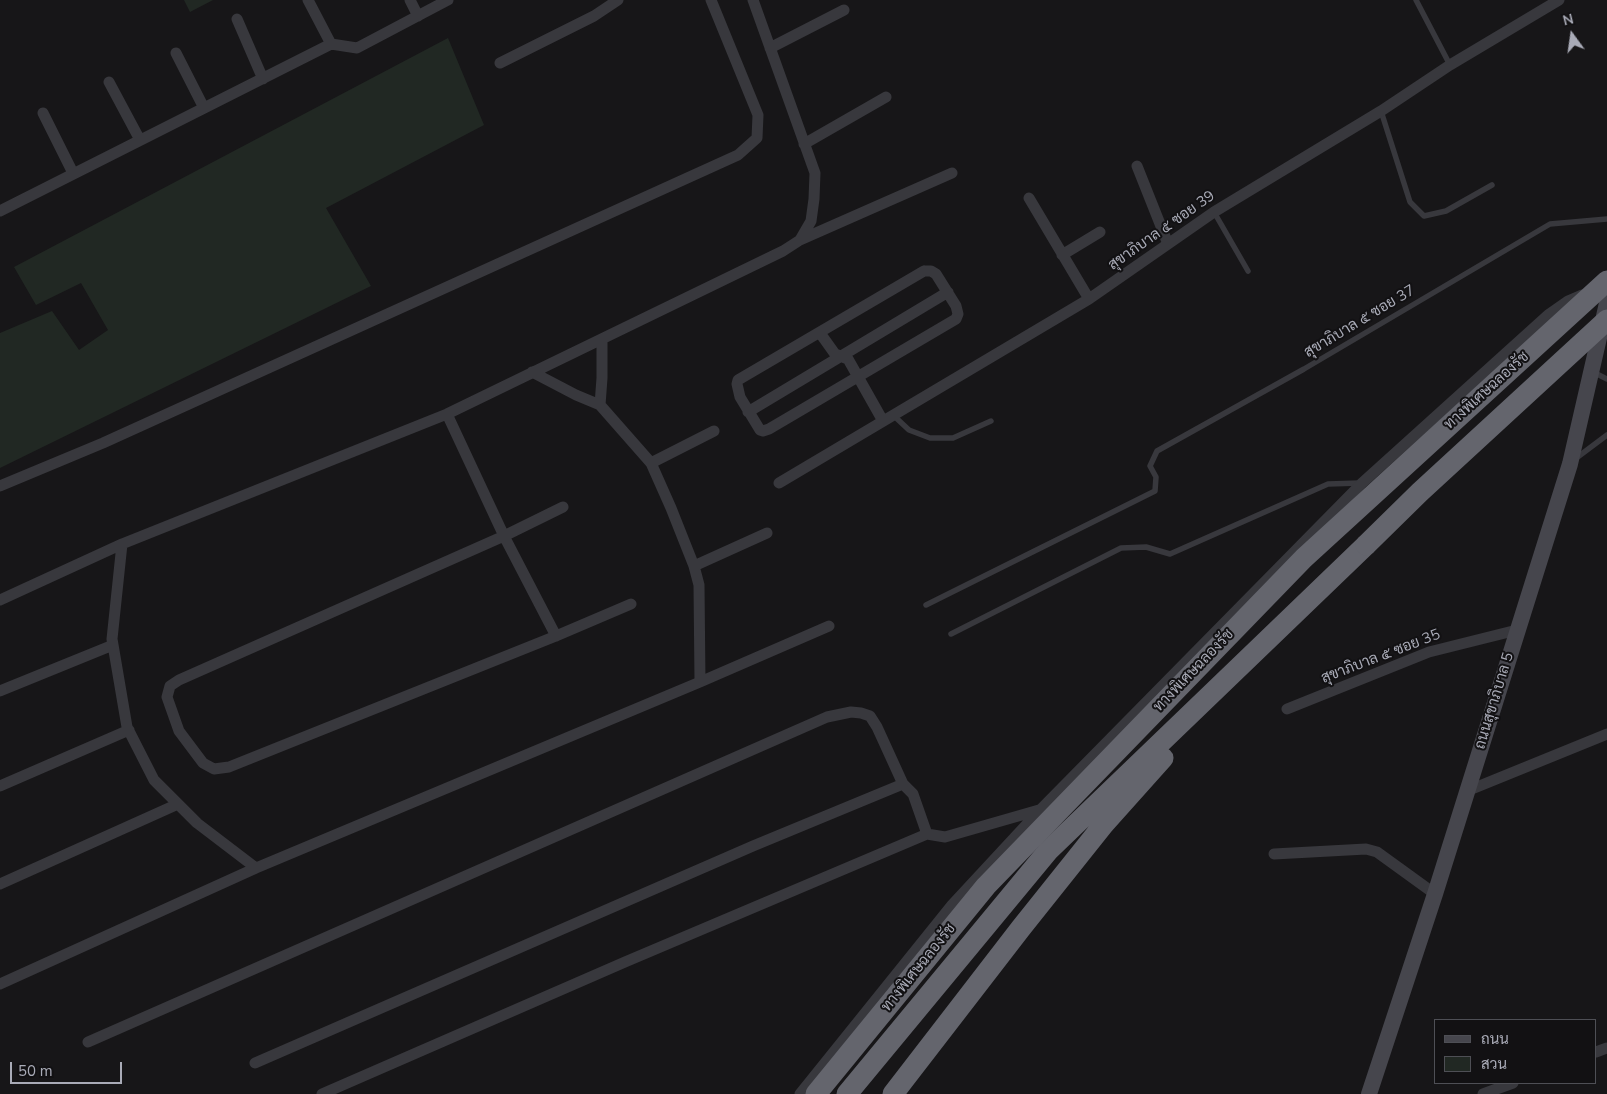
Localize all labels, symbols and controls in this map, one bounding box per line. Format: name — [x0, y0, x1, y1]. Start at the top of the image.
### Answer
text: N — [1561, 9, 1576, 30]
north arrow — [1547, 10, 1597, 60]
street label: สุขาภิบาล ๕ ซอย 39 — [1105, 187, 1219, 275]
street label: สุขาภิบาล ๕ ซอย 37 — [1301, 282, 1419, 362]
street label: ทางพิเศษฉลองรัช — [1441, 348, 1533, 434]
street label: ทางพิเศษฉลองรัช — [1150, 626, 1238, 716]
street label: สุขาภิบาล ๕ ซอย 35 — [1319, 626, 1443, 688]
street label: ถนนสุขาภิบาล 5 — [1472, 650, 1518, 752]
street label: ทางพิเศษฉลองรัช — [878, 920, 960, 1016]
legend — [1434, 1019, 1597, 1084]
text: ถนน — [1481, 1029, 1509, 1049]
scale bar — [12, 1052, 125, 1084]
text: สวน — [1481, 1054, 1507, 1074]
text: 50 m — [18, 1061, 53, 1081]

